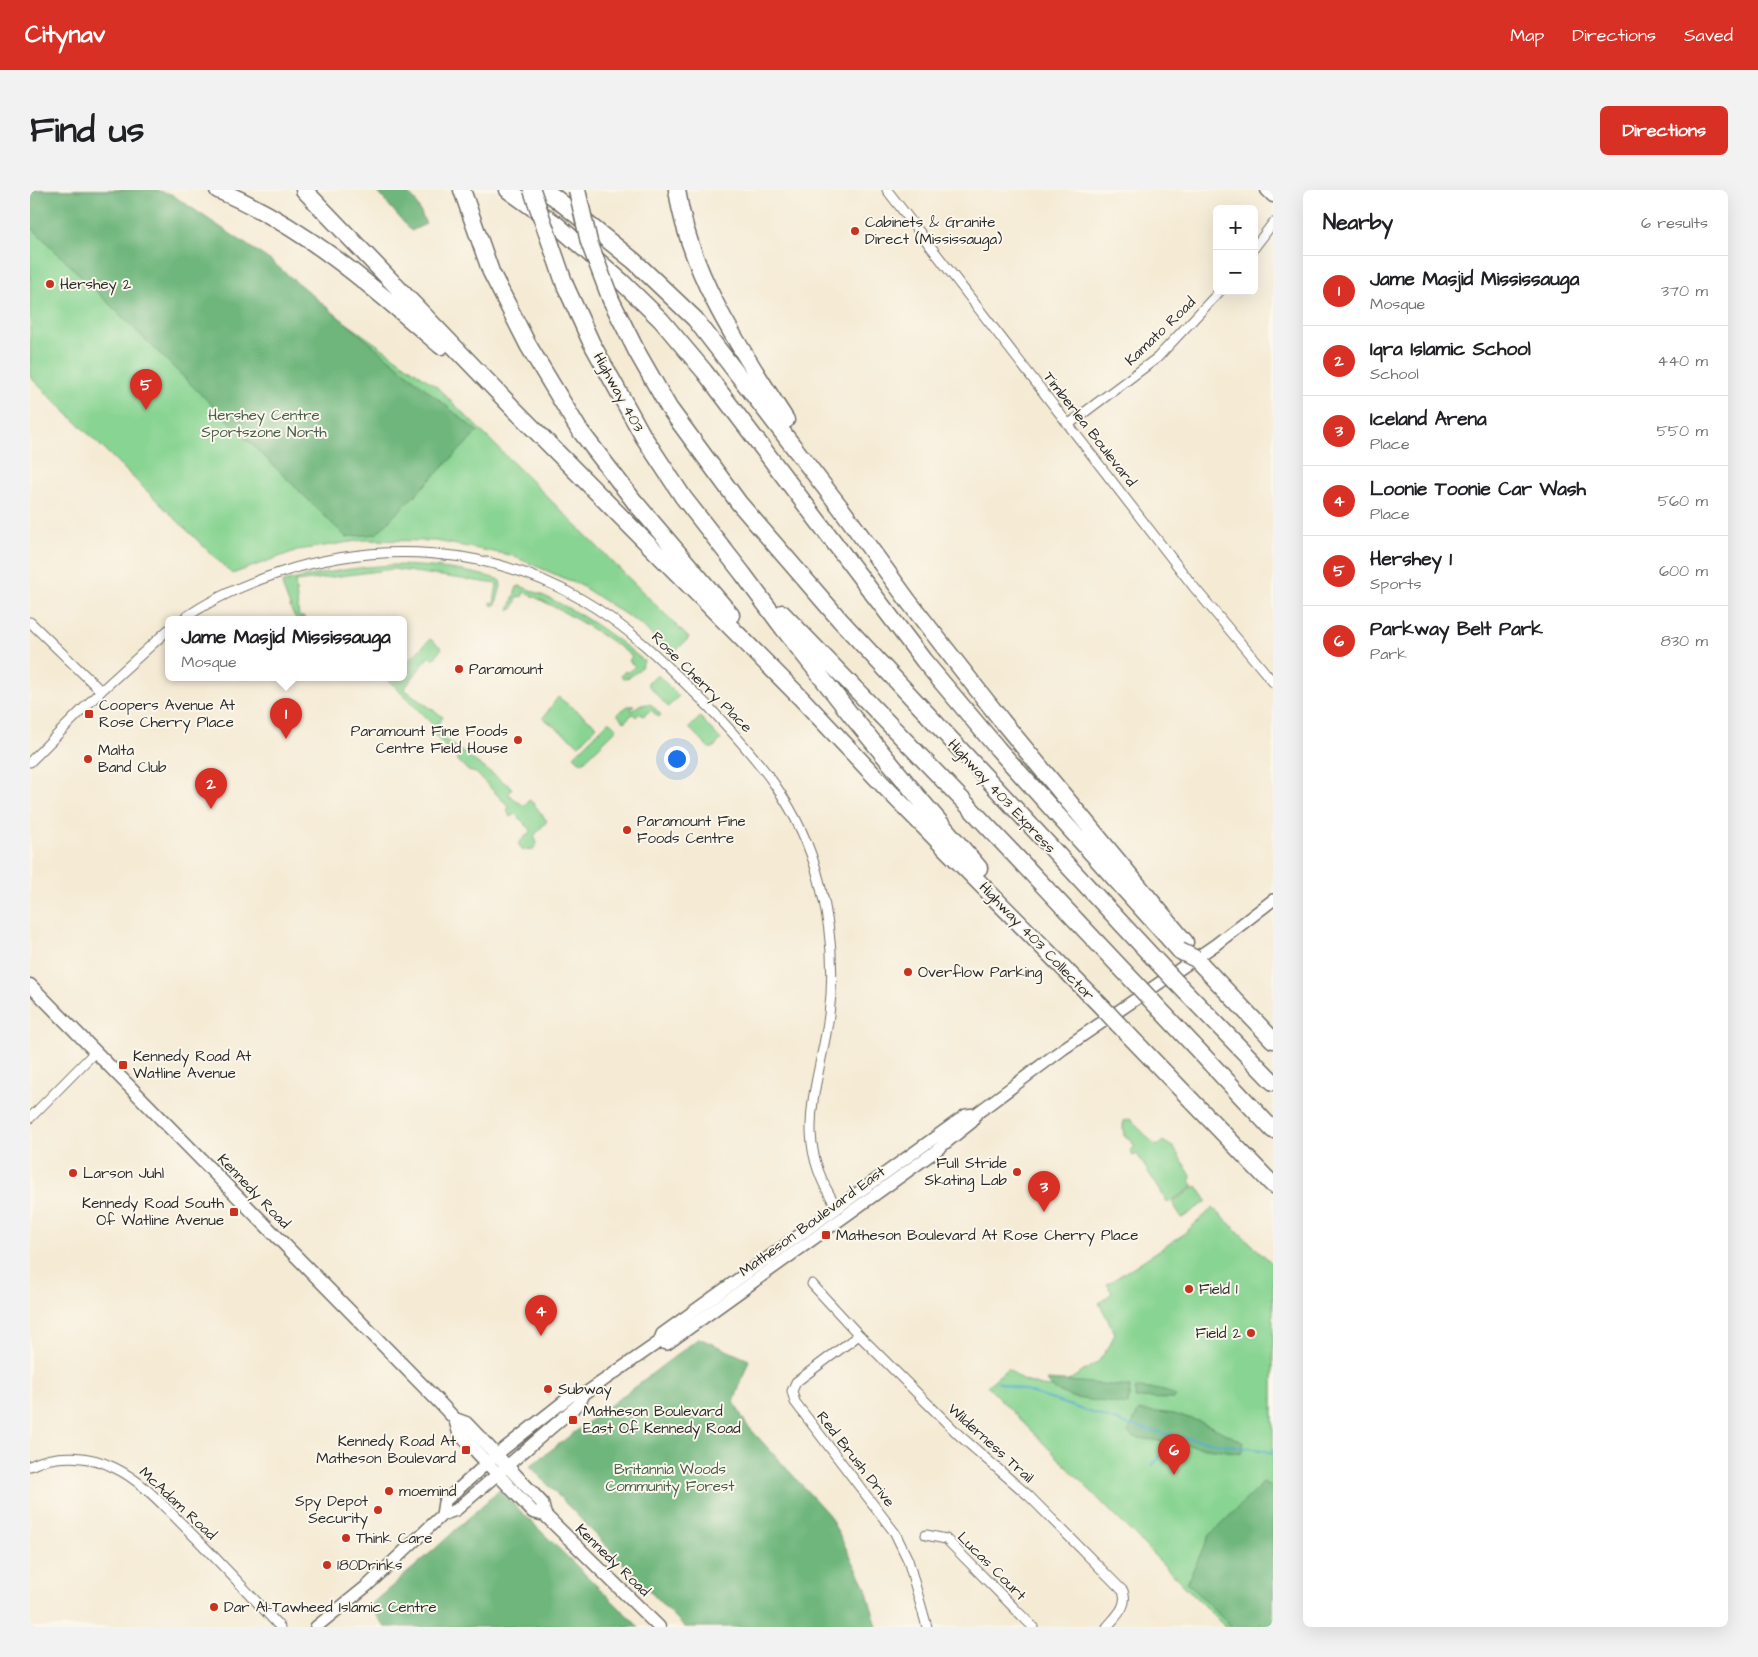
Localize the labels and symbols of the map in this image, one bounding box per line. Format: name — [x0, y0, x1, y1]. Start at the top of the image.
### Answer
place label: Cabinets & Granite Direct (Mississauga) — [865, 212, 1002, 251]
marker: Cabinets & Granite Direct (Mississauga) — [849, 225, 861, 237]
place label: Hershey 2 — [60, 274, 132, 296]
marker: Hershey 2 — [44, 278, 56, 290]
street label: Kamato Road — [1120, 292, 1201, 371]
street label: Highway 403 — [587, 349, 649, 437]
street label: Timberlea Boulevard — [1038, 367, 1141, 491]
pin: 5 — [130, 369, 162, 410]
park label: Hershey Centre Sportszone North — [201, 405, 327, 443]
street label: Rose Cherry Place — [646, 627, 757, 738]
place label: Paramount — [469, 659, 543, 680]
marker: Paramount — [453, 663, 465, 675]
place label: Coopers Avenue At Rose Cherry Place — [99, 695, 235, 734]
pin: 1 — [270, 698, 302, 739]
marker: Coopers Avenue At Rose Cherry Place — [83, 708, 95, 720]
place label: Paramount Fine Foods Centre Field House — [351, 721, 508, 759]
marker: Paramount Fine Foods Centre Field House — [512, 734, 524, 746]
street label: Highway 403 Express — [942, 734, 1061, 859]
place label: Malta Band Club — [98, 740, 167, 778]
your location — [664, 746, 690, 772]
marker: Malta Band Club — [82, 753, 94, 765]
pin: 2 — [195, 768, 227, 809]
place label: Paramount Fine Foods Centre — [637, 811, 746, 849]
marker: Paramount Fine Foods Centre — [621, 824, 633, 836]
street label: Highway 403 Collector — [973, 877, 1099, 1006]
place label: Overflow Parking — [918, 962, 1043, 984]
marker: Overflow Parking — [902, 966, 914, 978]
place label: Kennedy Road At Watline Avenue — [133, 1046, 251, 1084]
marker: Kennedy Road At Watline Avenue — [117, 1059, 129, 1071]
street label: Kennedy Road — [212, 1149, 295, 1234]
place label: Full Stride Skating Lab — [925, 1153, 1008, 1192]
street label: Matheson Boulevard East — [735, 1161, 890, 1282]
place label: Larson Juhl — [83, 1163, 164, 1184]
marker: Full Stride Skating Lab — [1011, 1166, 1023, 1178]
marker: Larson Juhl — [67, 1167, 79, 1179]
pin: 3 — [1028, 1171, 1060, 1212]
place label: Kennedy Road South Of Watline Avenue — [82, 1193, 225, 1231]
marker: Kennedy Road South Of Watline Avenue — [228, 1206, 240, 1218]
place label: Matheson Boulevard At Rose Cherry Place — [836, 1225, 1138, 1247]
marker: Matheson Boulevard At Rose Cherry Place — [820, 1229, 832, 1241]
place label: Field 1 — [1199, 1279, 1238, 1300]
marker: Field 1 — [1183, 1283, 1195, 1295]
pin: 4 — [525, 1295, 557, 1336]
place label: Field 2 — [1196, 1323, 1241, 1344]
marker: Field 2 — [1245, 1327, 1257, 1339]
place label: Subway — [558, 1379, 612, 1401]
marker: Subway — [542, 1383, 554, 1395]
street label: Wilderness Trail — [943, 1399, 1038, 1488]
place label: Matheson Boulevard East Of Kennedy Road — [583, 1401, 741, 1440]
street label: Red Brush Drive — [812, 1407, 900, 1512]
marker: Matheson Boulevard East Of Kennedy Road — [567, 1414, 579, 1426]
place label: Kennedy Road At Matheson Boulevard — [316, 1431, 456, 1469]
pin: 6 — [1158, 1434, 1190, 1475]
marker: Kennedy Road At Matheson Boulevard — [460, 1444, 472, 1456]
park label: Britannia Woods Community Forest — [606, 1459, 734, 1498]
street label: McAdam Road — [134, 1462, 221, 1545]
place label: moemind — [399, 1481, 457, 1502]
marker: moemind — [383, 1485, 395, 1497]
place label: Spy Depot Security — [295, 1491, 368, 1530]
marker: Spy Depot Security — [372, 1504, 384, 1516]
street label: Kennedy Road — [570, 1519, 655, 1602]
street label: Lucas Court — [953, 1527, 1031, 1605]
place label: Think Care — [356, 1528, 432, 1549]
marker: Think Care — [340, 1532, 352, 1544]
place label: 180Drinks — [337, 1555, 403, 1576]
marker: 180Drinks — [321, 1559, 333, 1571]
place label: Dar Al-Tawheed Islamic Centre — [224, 1597, 437, 1618]
marker: Dar Al-Tawheed Islamic Centre — [208, 1601, 220, 1613]

